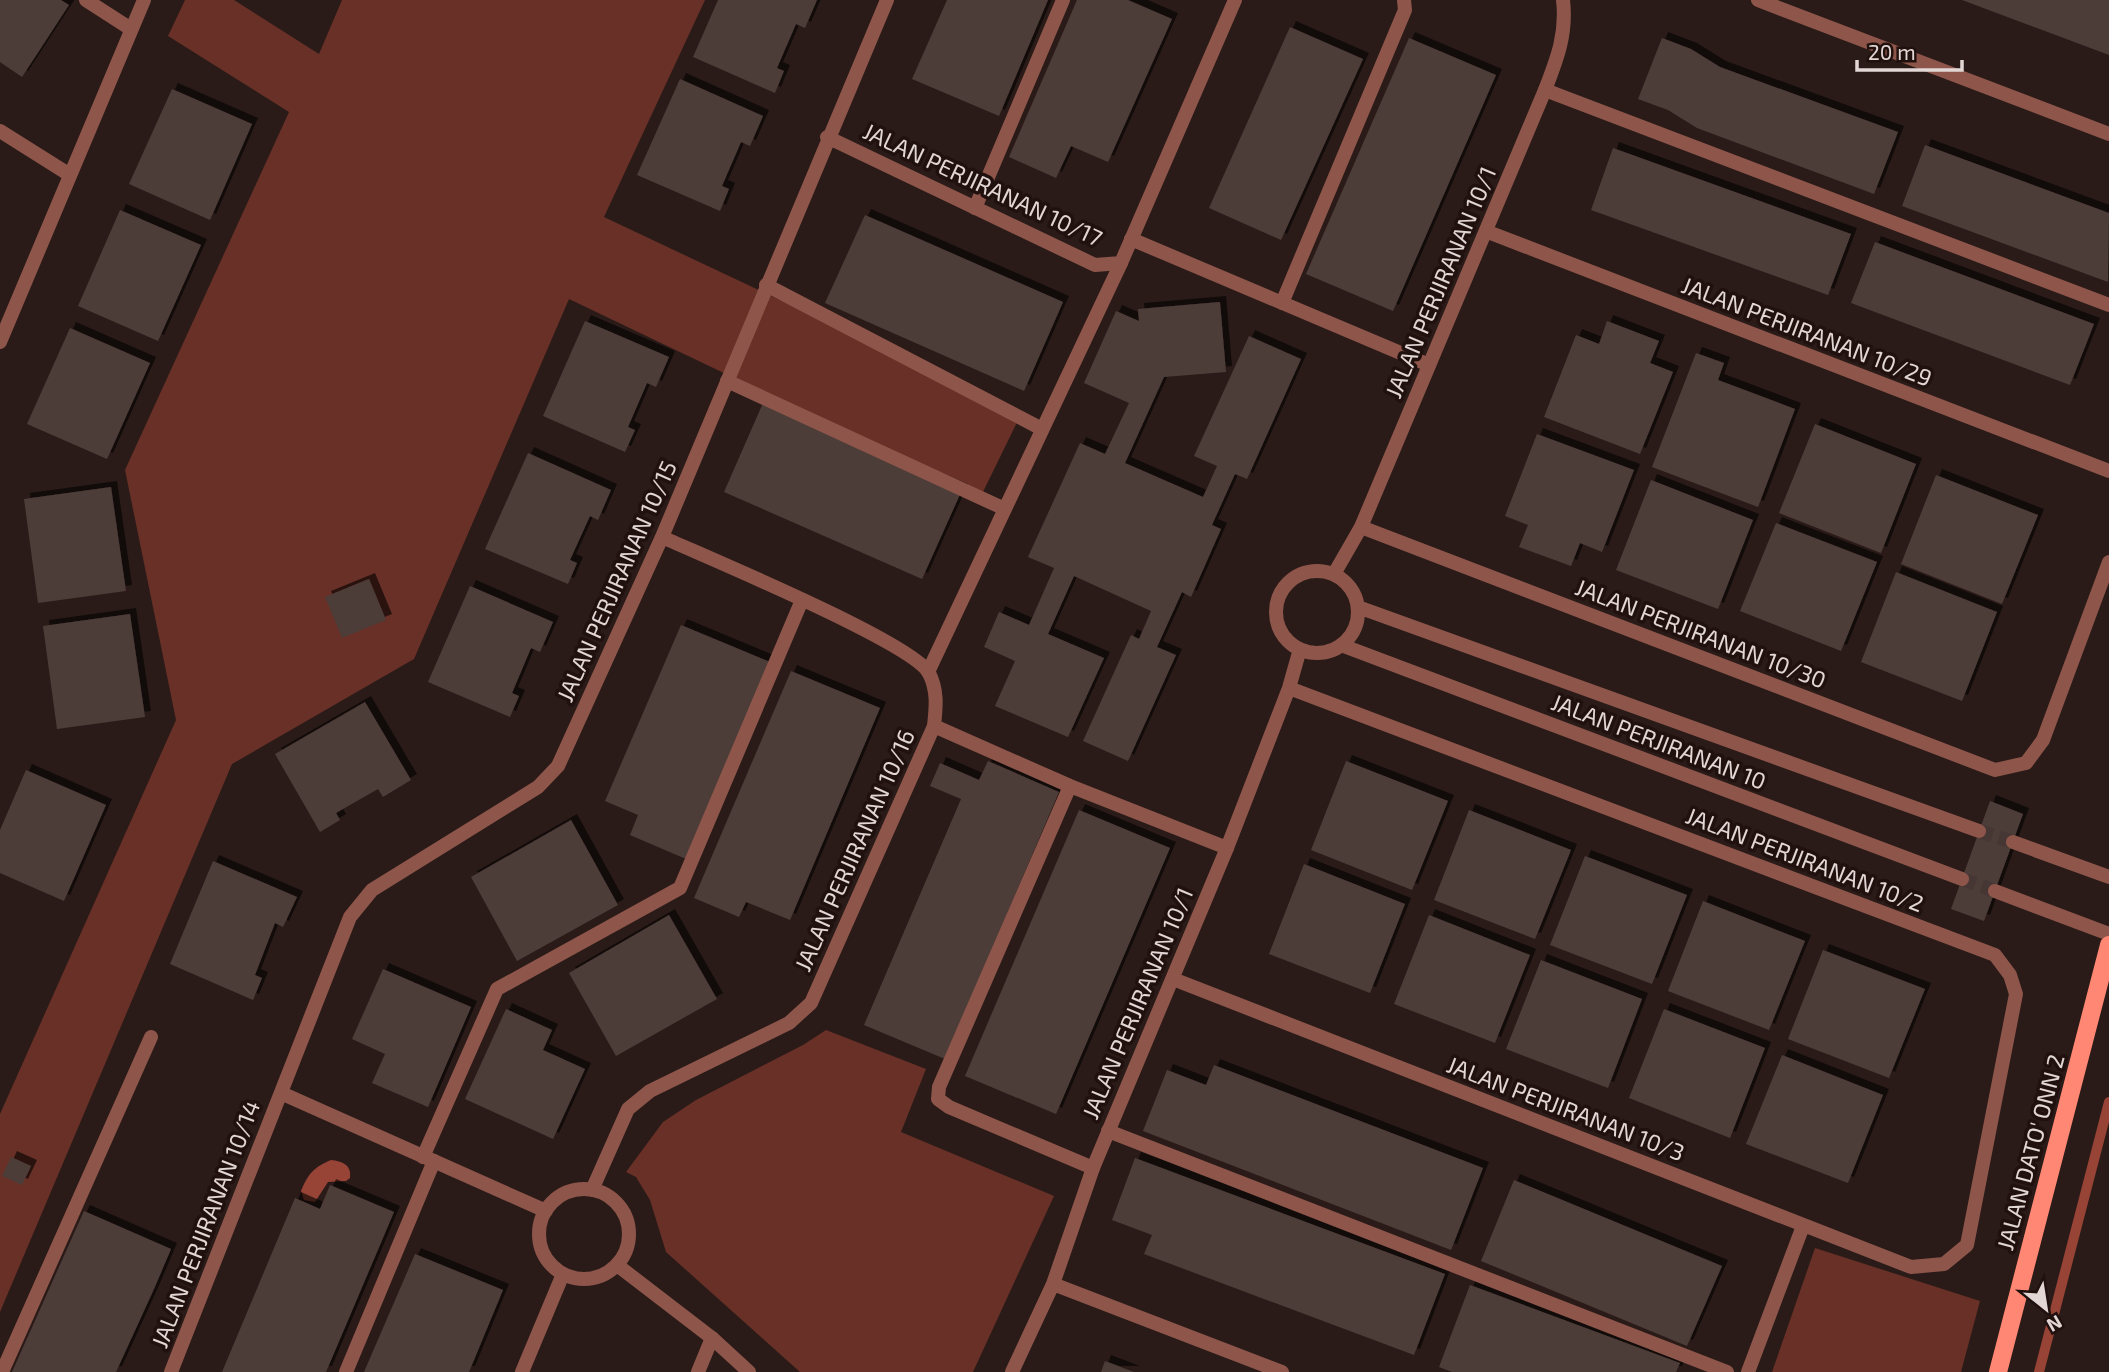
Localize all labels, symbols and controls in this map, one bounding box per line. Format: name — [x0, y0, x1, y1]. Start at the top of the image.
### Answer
scale bar — [1857, 28, 1962, 72]
text: 20 m — [1868, 39, 1916, 64]
street label: JALAN PERJIRANAN 10/17 — [859, 116, 1107, 252]
street label: JALAN PERJIRANAN 10/1 — [1379, 162, 1501, 402]
street label: JALAN PERJIRANAN 10/29 — [1678, 270, 1936, 392]
street label: JALAN PERJIRANAN 10/15 — [550, 456, 682, 706]
street label: JALAN PERJIRANAN 10/30 — [1572, 572, 1830, 694]
street label: JALAN PERJIRANAN 10 — [1548, 687, 1770, 795]
street label: JALAN PERJIRANAN 10/16 — [788, 725, 920, 975]
street label: JALAN PERJIRANAN 10/2 — [1682, 801, 1928, 917]
street label: JALAN PERJIRANAN 10/1 — [1076, 883, 1198, 1123]
street label: JALAN PERJIRANAN 10/3 — [1443, 1050, 1689, 1166]
street label: JALAN DATO' ONN 2 — [1990, 1051, 2070, 1253]
street label: JALAN PERJIRANAN 10/14 — [145, 1096, 265, 1352]
north arrow — [2011, 1274, 2081, 1344]
text: N — [2043, 1311, 2066, 1338]

